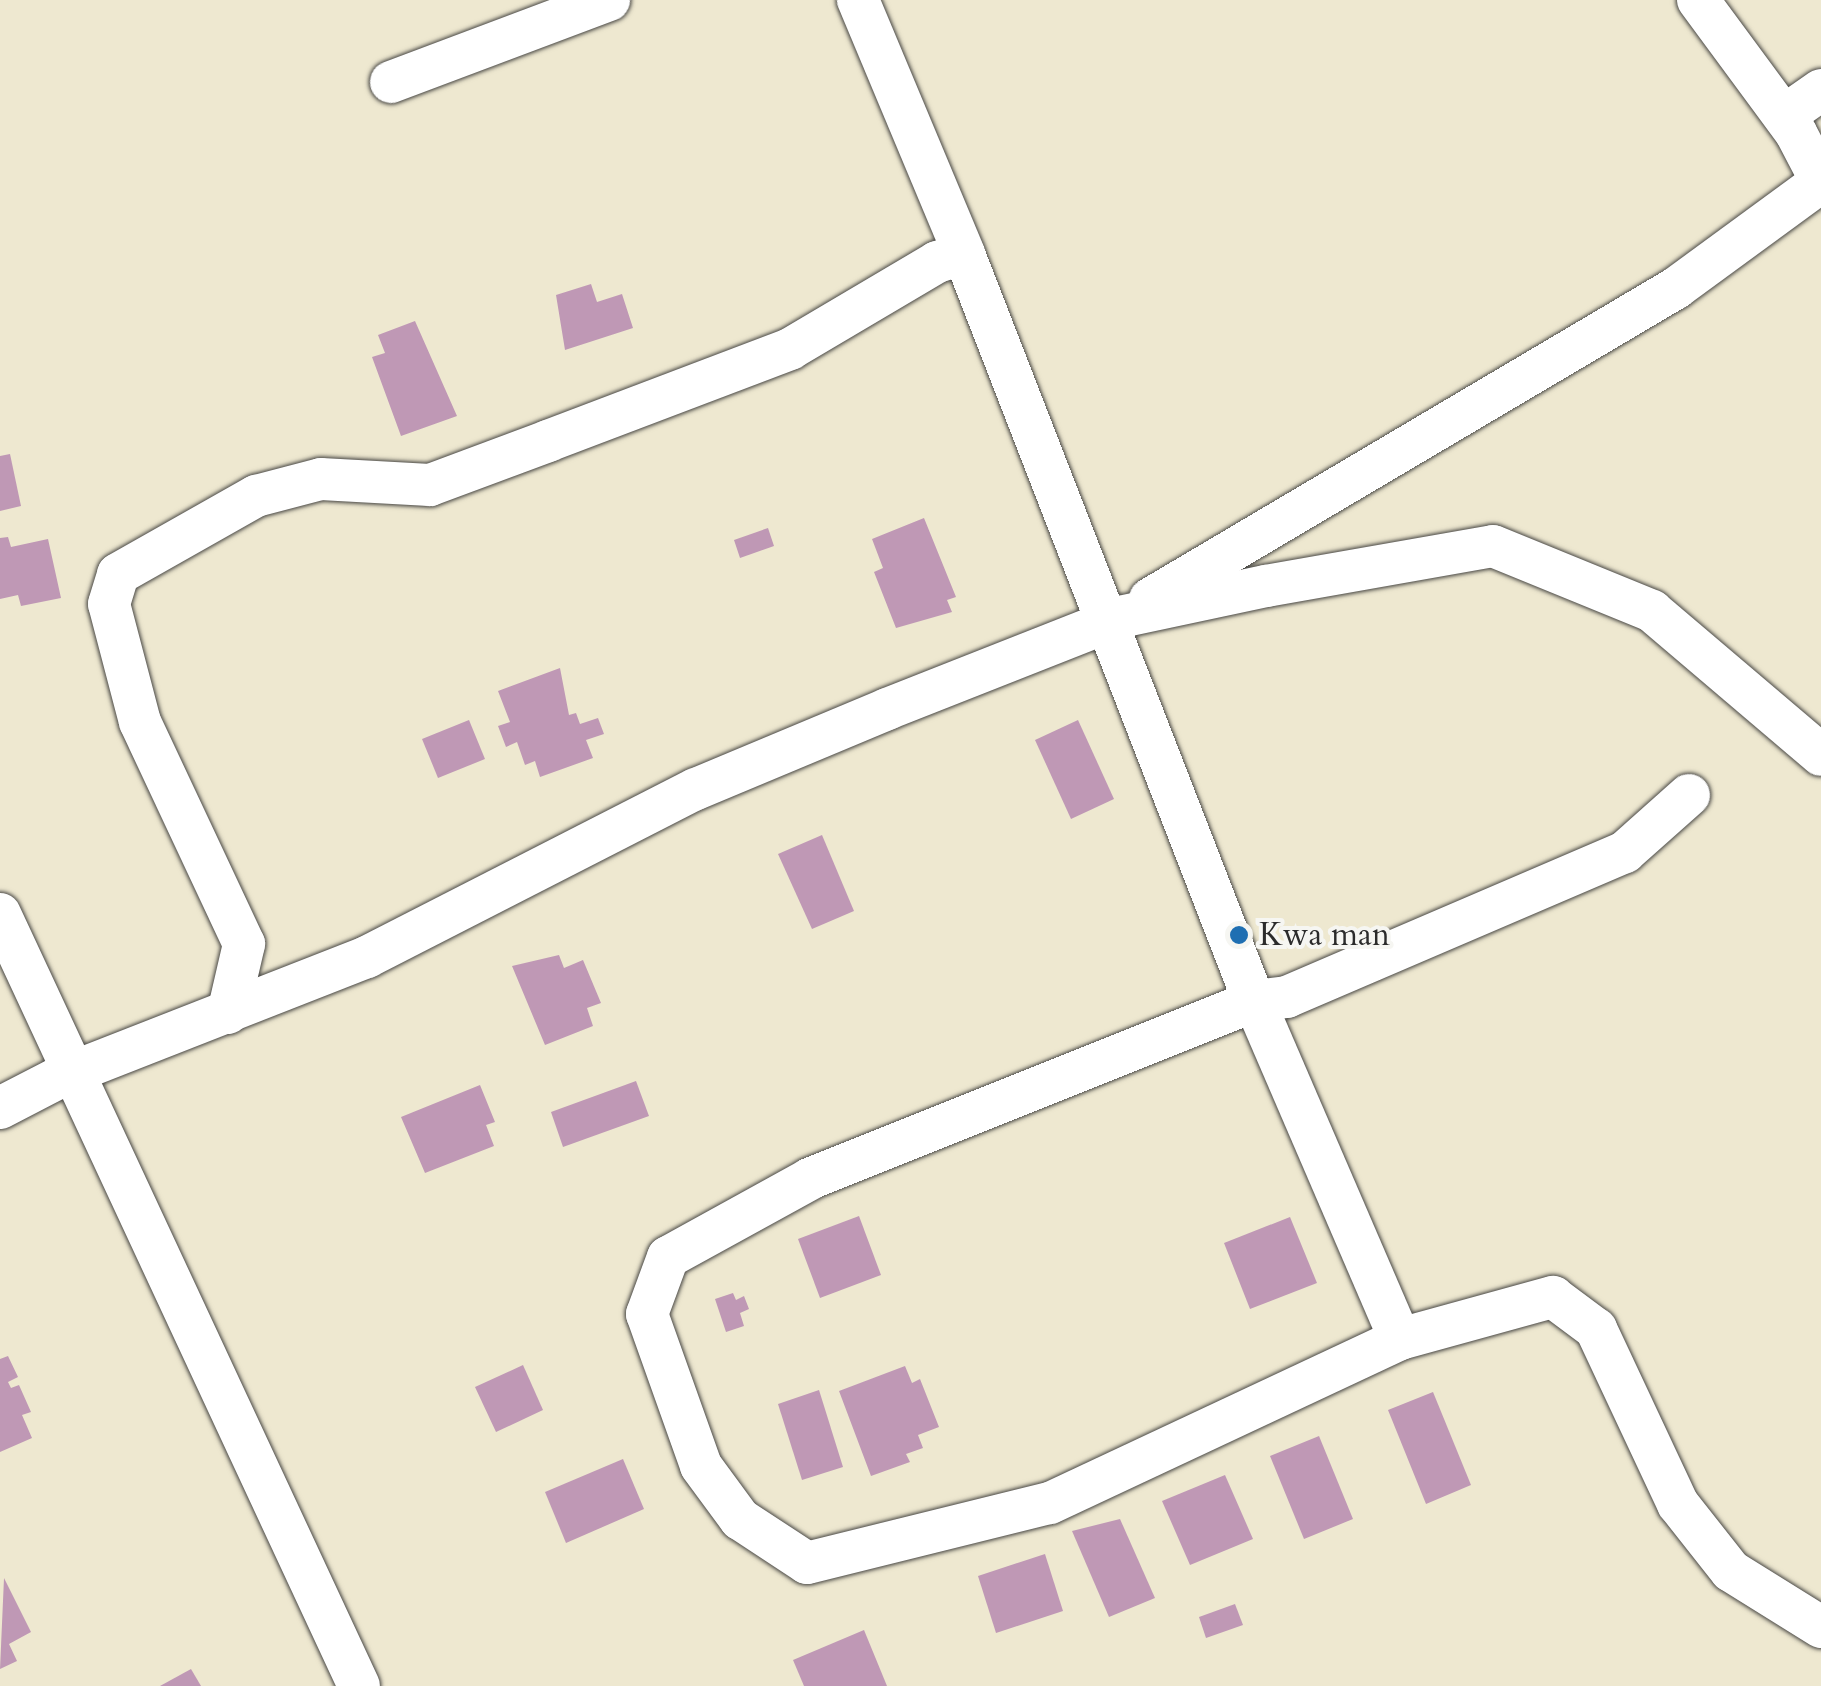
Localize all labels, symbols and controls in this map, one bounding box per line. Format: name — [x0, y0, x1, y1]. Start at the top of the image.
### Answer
place label: Kwa man — [1259, 916, 1390, 954]
marker: Kwa man — [1228, 924, 1250, 946]

